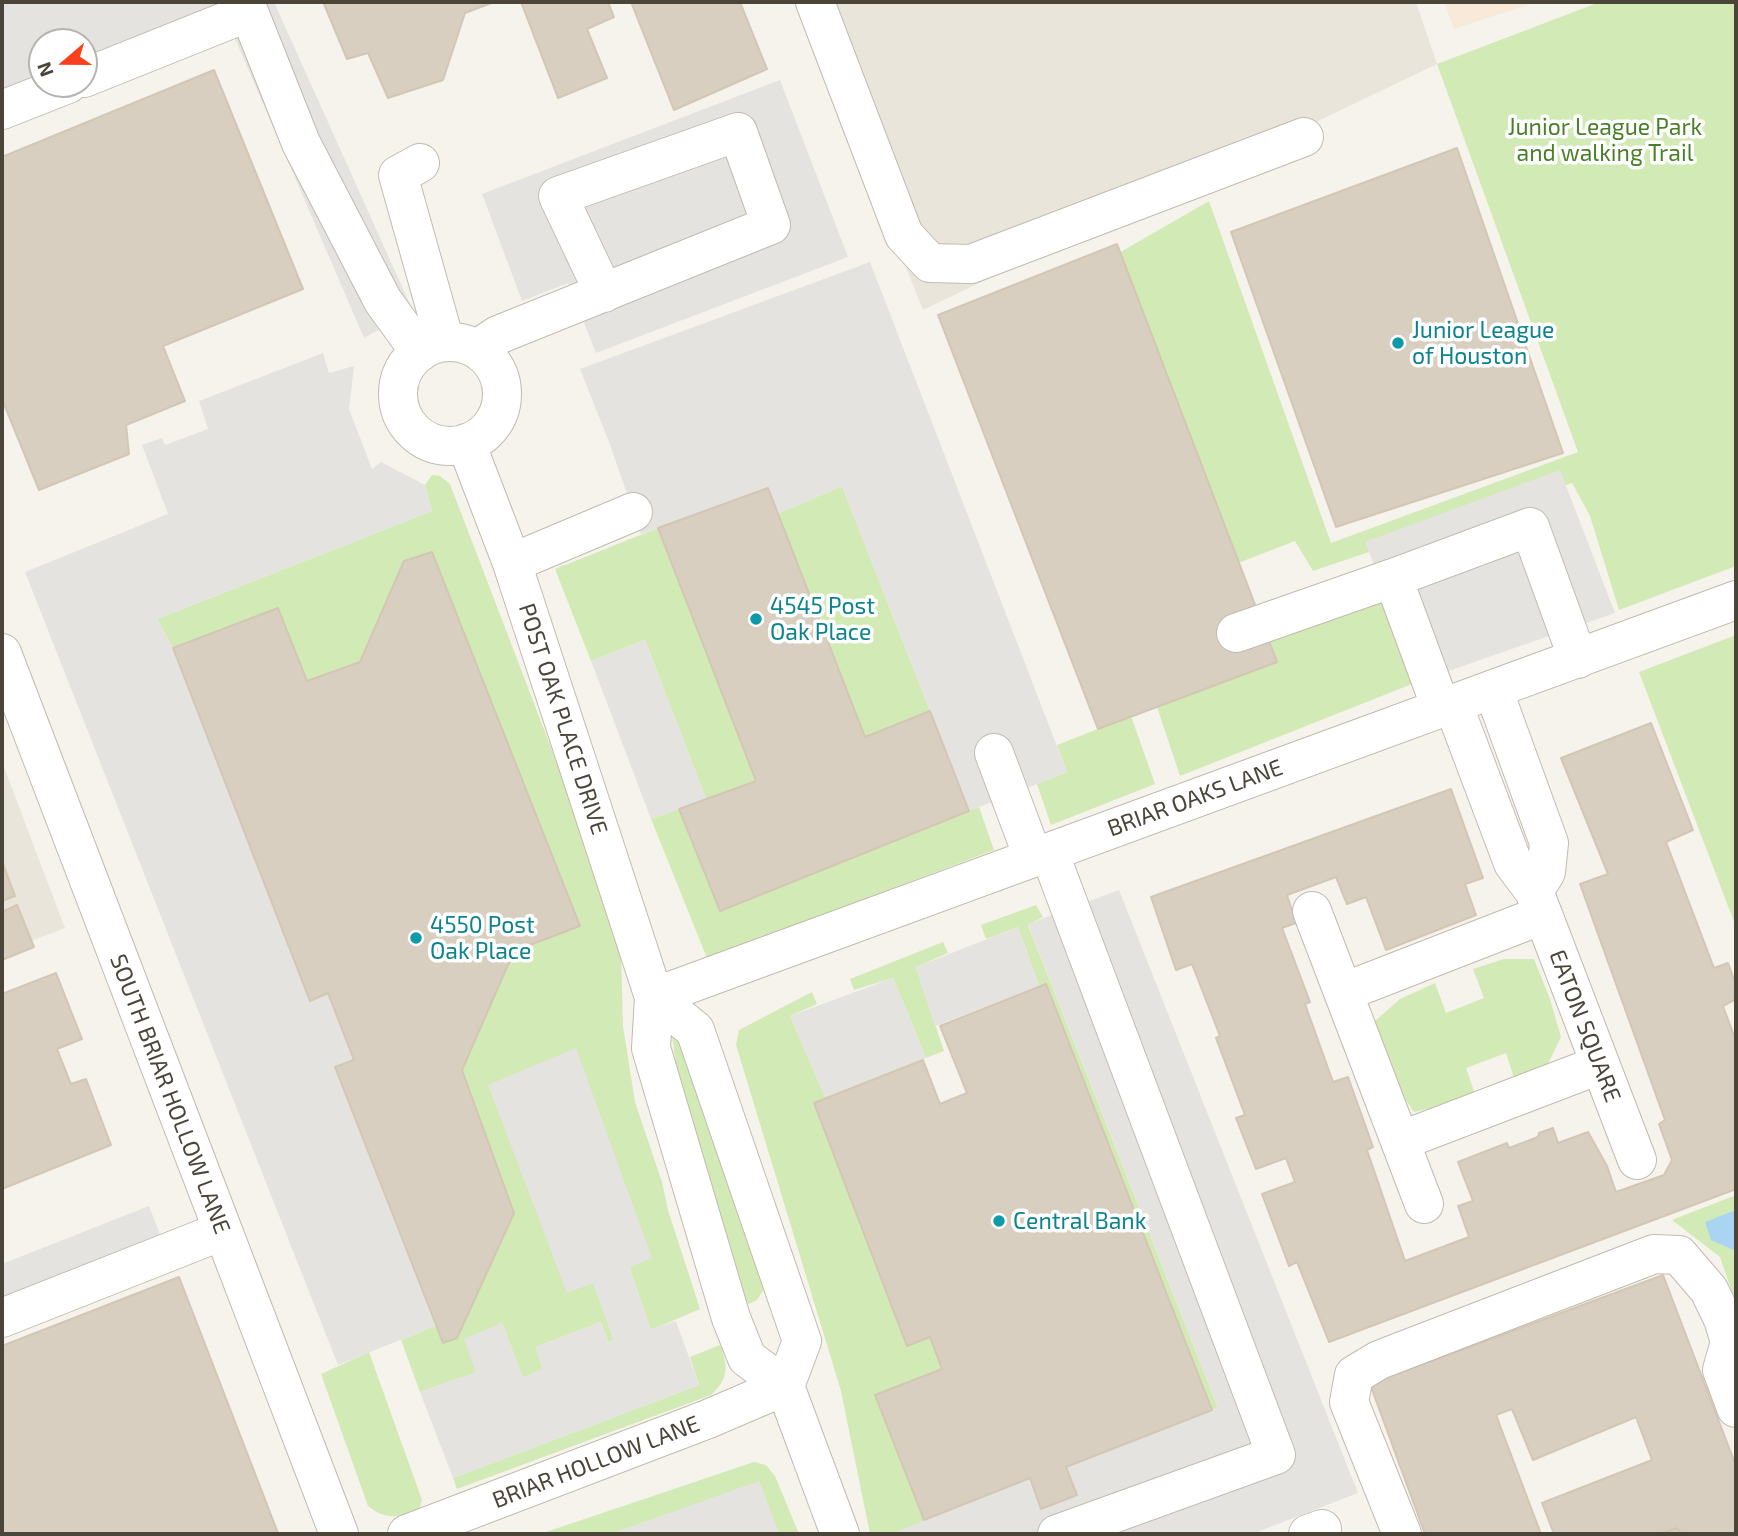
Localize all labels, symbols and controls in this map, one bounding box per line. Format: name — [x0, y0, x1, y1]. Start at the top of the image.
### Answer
north arrow — [28, 28, 98, 98]
text: N — [32, 59, 58, 80]
park label: Junior League Park and walking Trail — [1508, 113, 1702, 167]
place label: Junior League of Houston — [1412, 316, 1554, 370]
marker: Junior League of Houston — [1390, 335, 1406, 351]
place label: 4545 Post Oak Place — [770, 592, 875, 646]
street label: POST OAK PLACE DRIVE — [513, 600, 613, 838]
marker: 4545 Post Oak Place — [748, 611, 764, 627]
street label: BRIAR OAKS LANE — [1104, 753, 1286, 843]
place label: 4550 Post Oak Place — [430, 911, 535, 965]
marker: 4550 Post Oak Place — [408, 930, 424, 946]
street label: EATON SQUARE — [1543, 946, 1627, 1106]
street label: SOUTH BRIAR HOLLOW LANE — [104, 950, 236, 1238]
place label: Central Bank — [1013, 1207, 1146, 1235]
marker: Central Bank — [991, 1213, 1007, 1229]
street label: BRIAR HOLLOW LANE — [489, 1410, 703, 1514]

